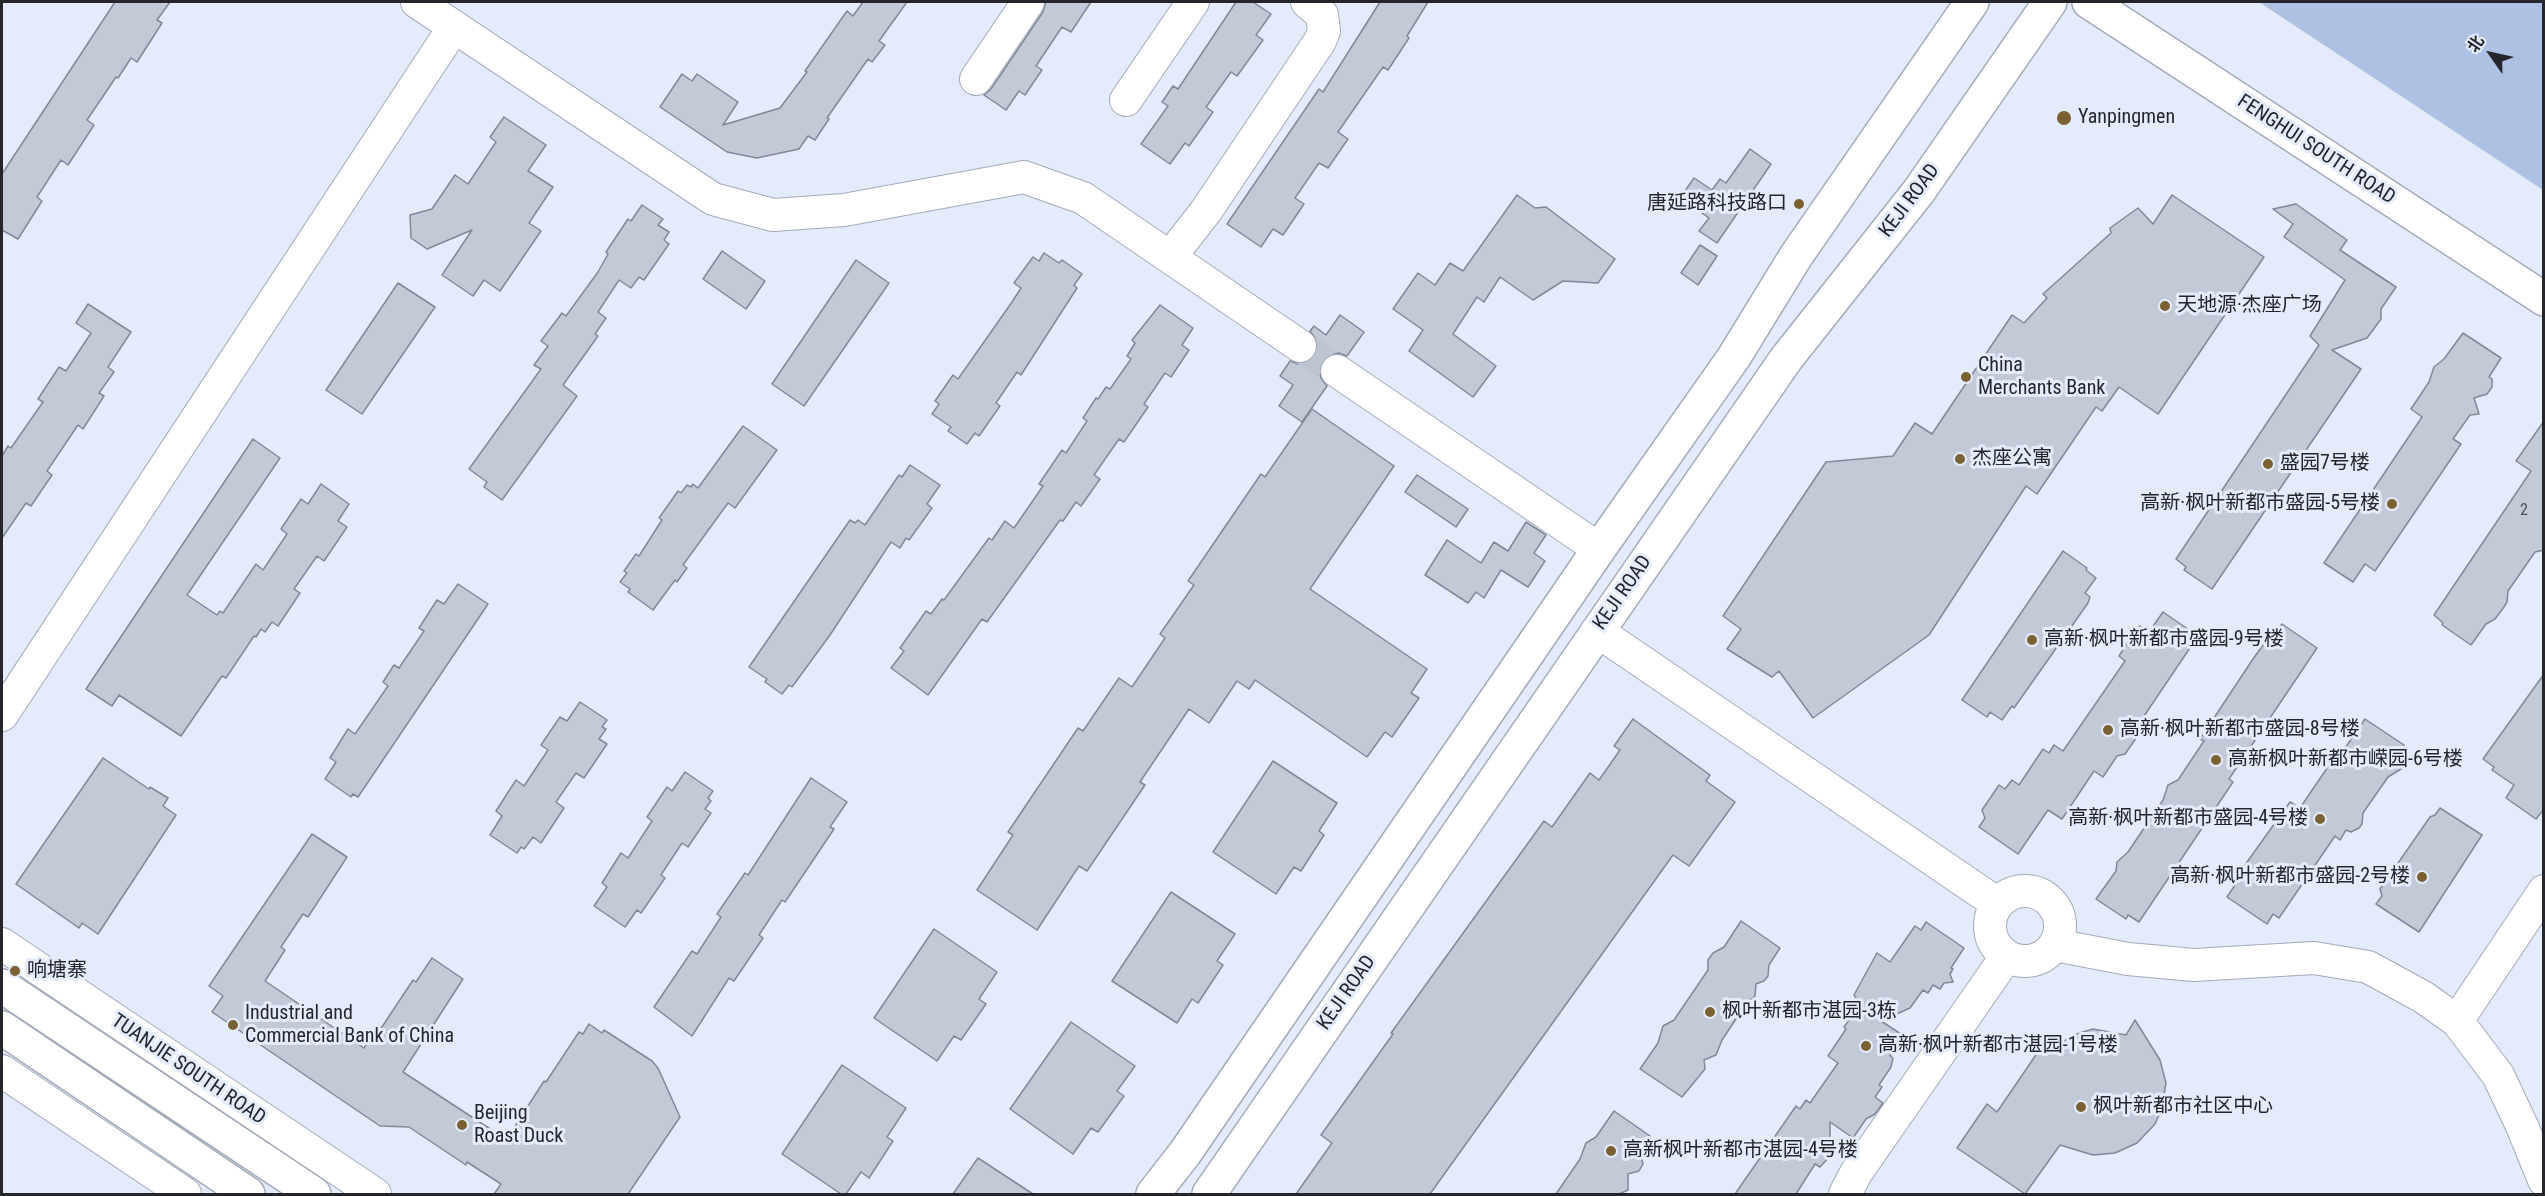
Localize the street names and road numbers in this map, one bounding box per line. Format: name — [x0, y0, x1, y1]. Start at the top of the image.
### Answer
street label: FENGHUI SOUTH ROAD — [2233, 90, 2399, 210]
street label: KEJI ROAD — [1875, 160, 1945, 242]
street label: KEJI ROAD — [1589, 551, 1657, 635]
street label: KEJI ROAD — [1313, 951, 1381, 1035]
street label: TUANJIE SOUTH ROAD — [106, 1009, 270, 1131]

